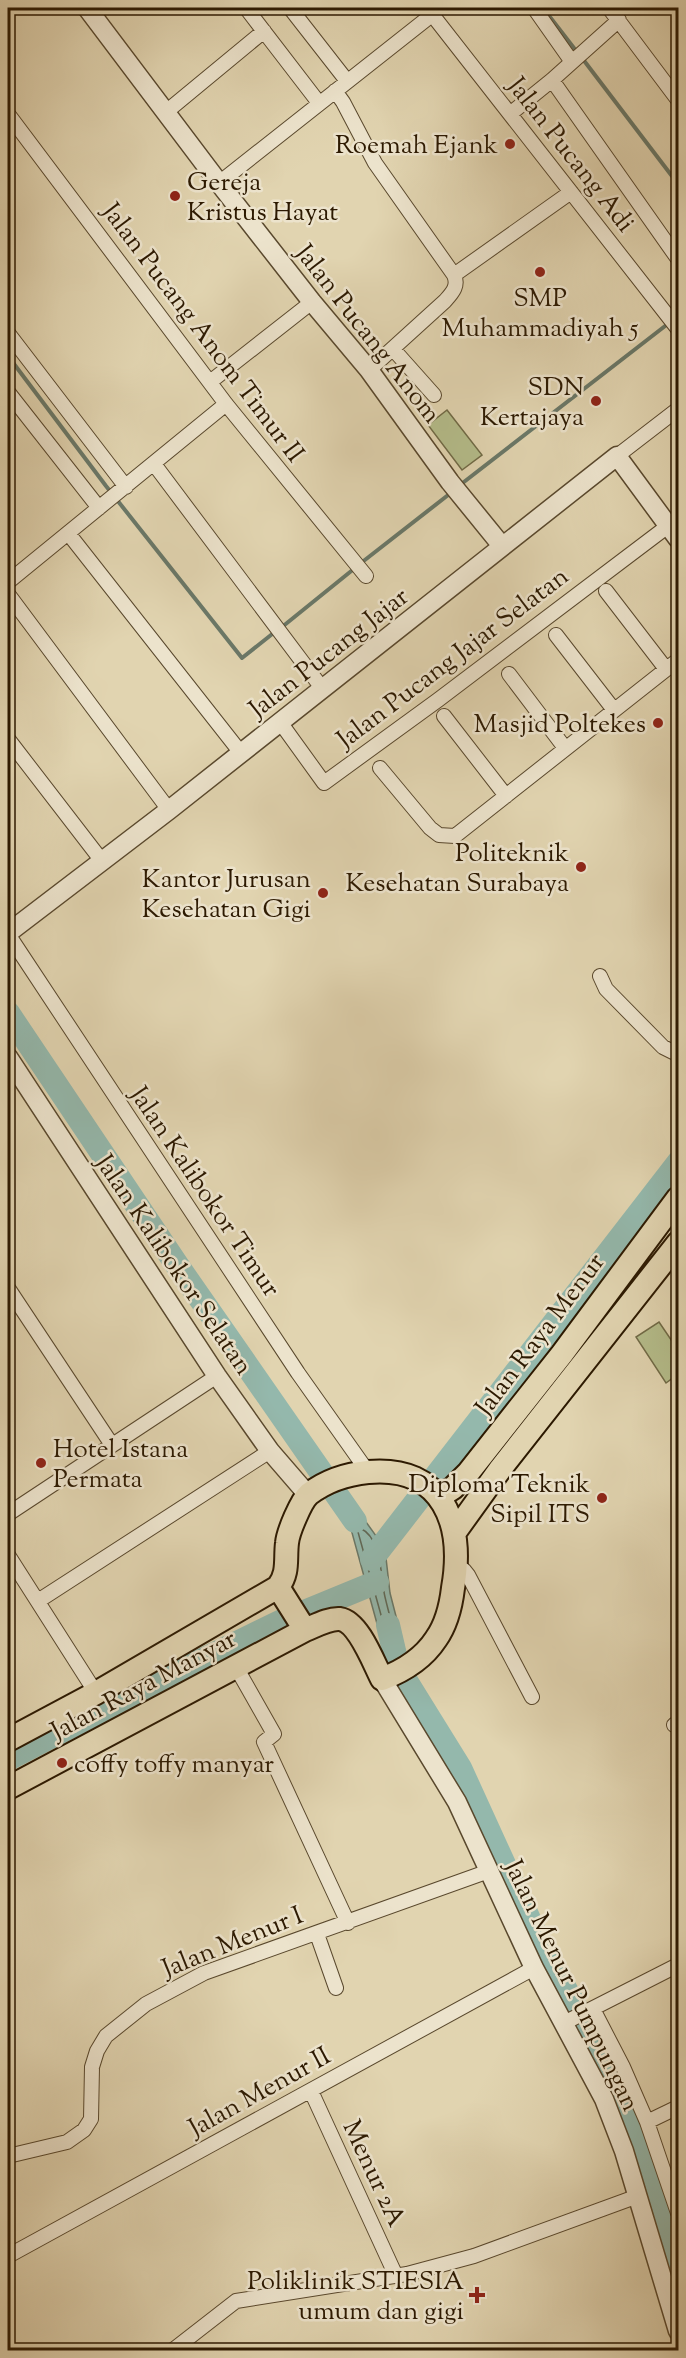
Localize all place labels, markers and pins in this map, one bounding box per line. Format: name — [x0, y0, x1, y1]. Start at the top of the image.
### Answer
place label: Roemah Ejank — [335, 128, 498, 165]
marker: Roemah Ejank — [503, 137, 517, 151]
place label: Gereja Kristus Hayat — [187, 165, 338, 232]
marker: Gereja Kristus Hayat — [168, 189, 182, 203]
marker: SMP Muhammadiyah 5 — [533, 265, 547, 279]
place label: SMP Muhammadiyah 5 — [442, 281, 639, 348]
place label: SDN Kertajaya — [480, 370, 584, 437]
marker: SDN Kertajaya — [589, 394, 603, 408]
place label: Masjid Poltekes — [474, 707, 646, 744]
marker: Masjid Poltekes — [651, 716, 665, 730]
place label: Politeknik Kesehatan Surabaya — [346, 836, 569, 903]
marker: Politeknik Kesehatan Surabaya — [574, 860, 588, 874]
place label: Kantor Jurusan Kesehatan Gigi — [142, 862, 311, 929]
marker: Kantor Jurusan Kesehatan Gigi — [316, 886, 330, 900]
place label: Hotel Istana Permata — [53, 1432, 188, 1499]
marker: Hotel Istana Permata — [34, 1456, 48, 1470]
place label: Diploma Teknik Sipil ITS — [409, 1467, 590, 1534]
marker: Diploma Teknik Sipil ITS — [595, 1491, 609, 1505]
place label: coffy toffy manyar — [74, 1747, 274, 1784]
marker: coffy toffy manyar — [55, 1756, 69, 1770]
place label: Poliklinik STIESIA umum dan gigi — [247, 2264, 464, 2331]
marker: Poliklinik STIESIA umum dan gigi — [468, 2286, 486, 2304]

